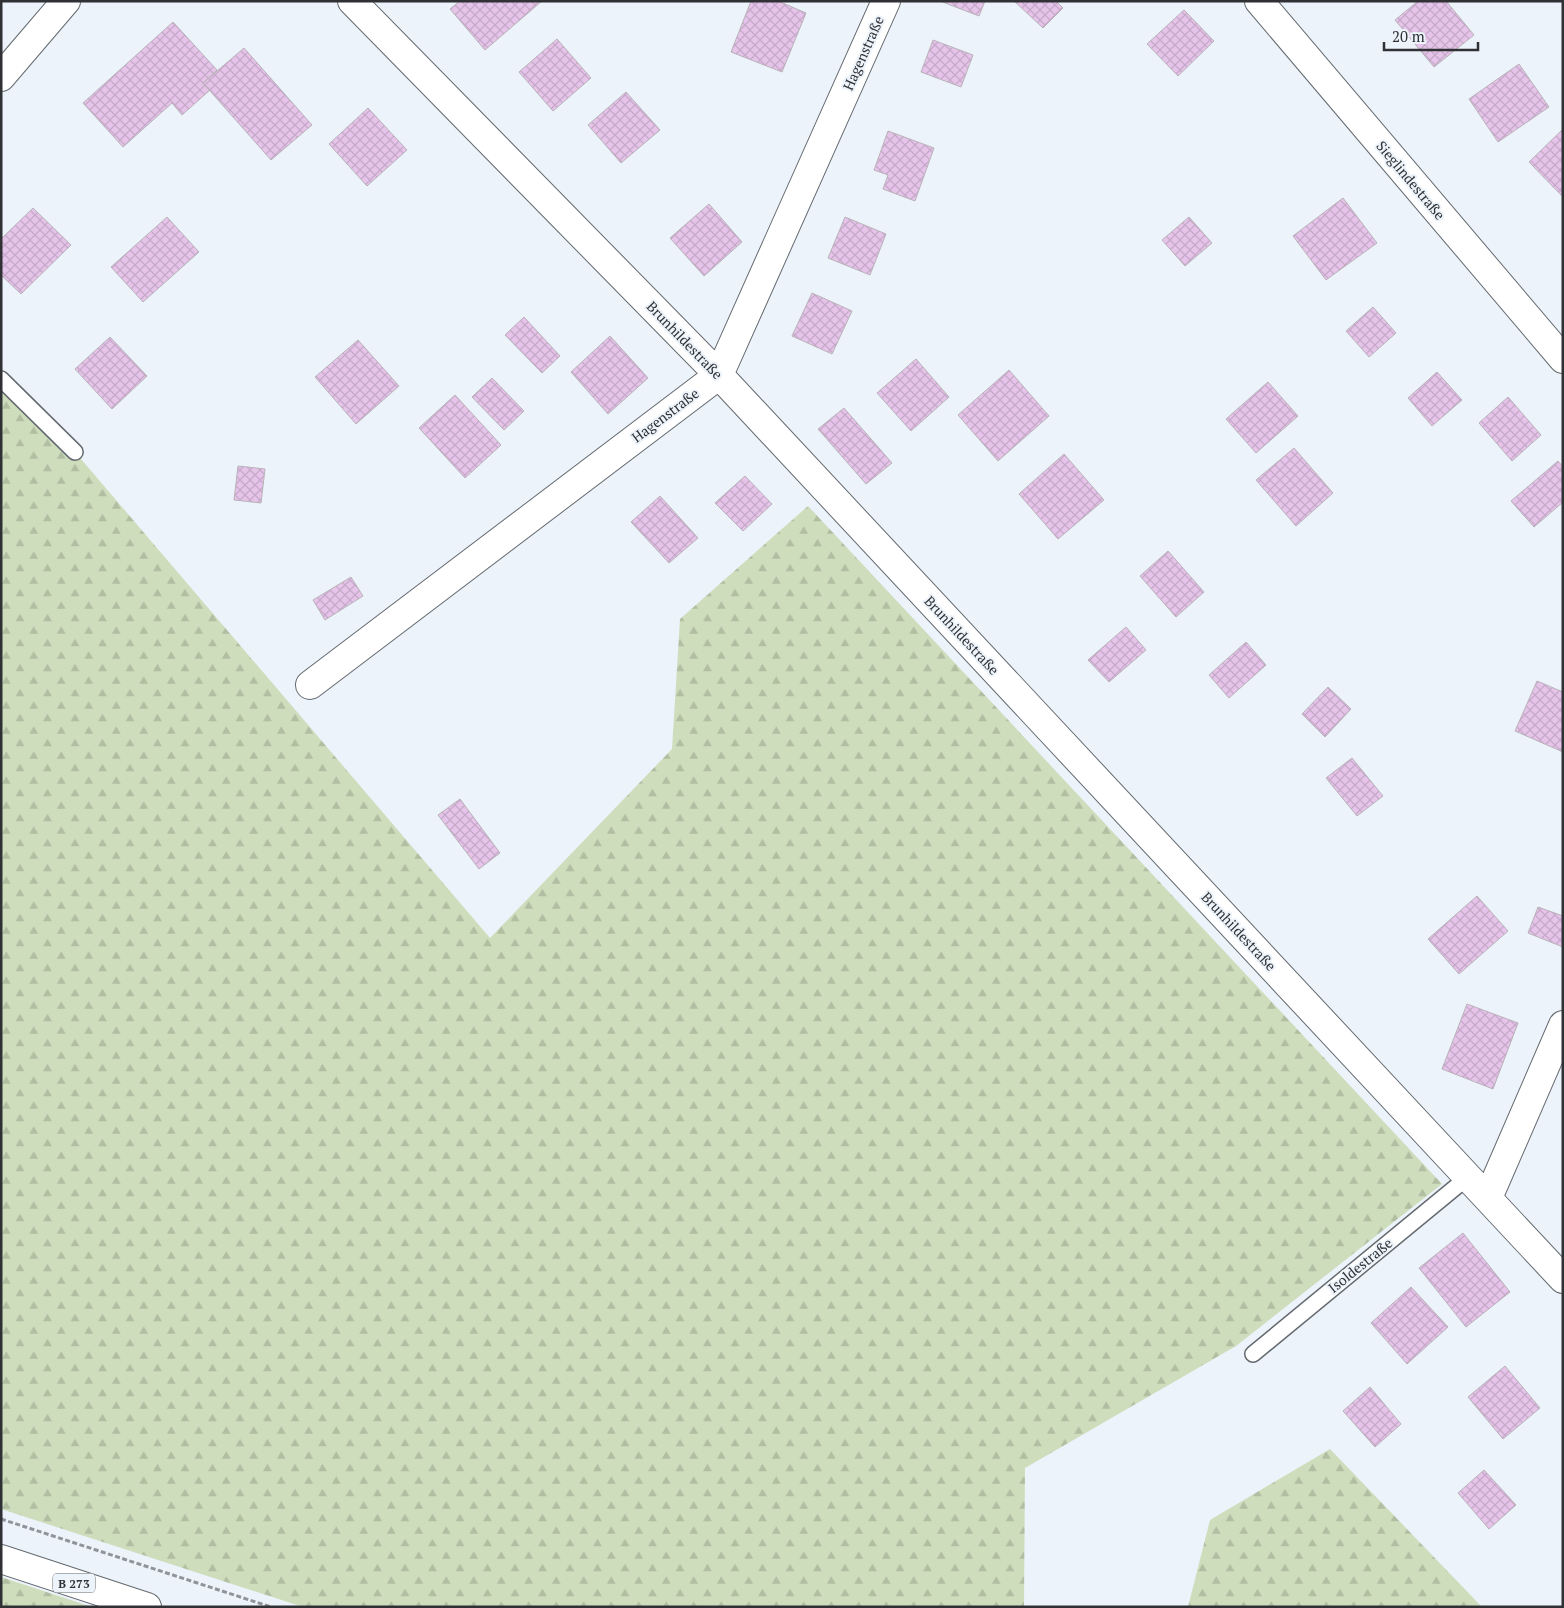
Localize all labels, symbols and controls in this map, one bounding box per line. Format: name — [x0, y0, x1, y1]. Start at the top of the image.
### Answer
street label: Hagenstraße — [838, 13, 888, 93]
scale bar — [1384, 20, 1478, 52]
text: 20 m — [1392, 26, 1425, 46]
street label: Sieglindestraße — [1372, 137, 1450, 223]
street label: Brunhildestraße — [643, 297, 727, 383]
street label: Hagenstraße — [627, 383, 703, 447]
street label: Brunhildestraße — [920, 591, 1004, 679]
street label: Brunhildestraße — [1197, 887, 1281, 975]
street label: Isoldestraße — [1324, 1233, 1396, 1297]
road number: B 273 — [53, 1574, 95, 1592]

